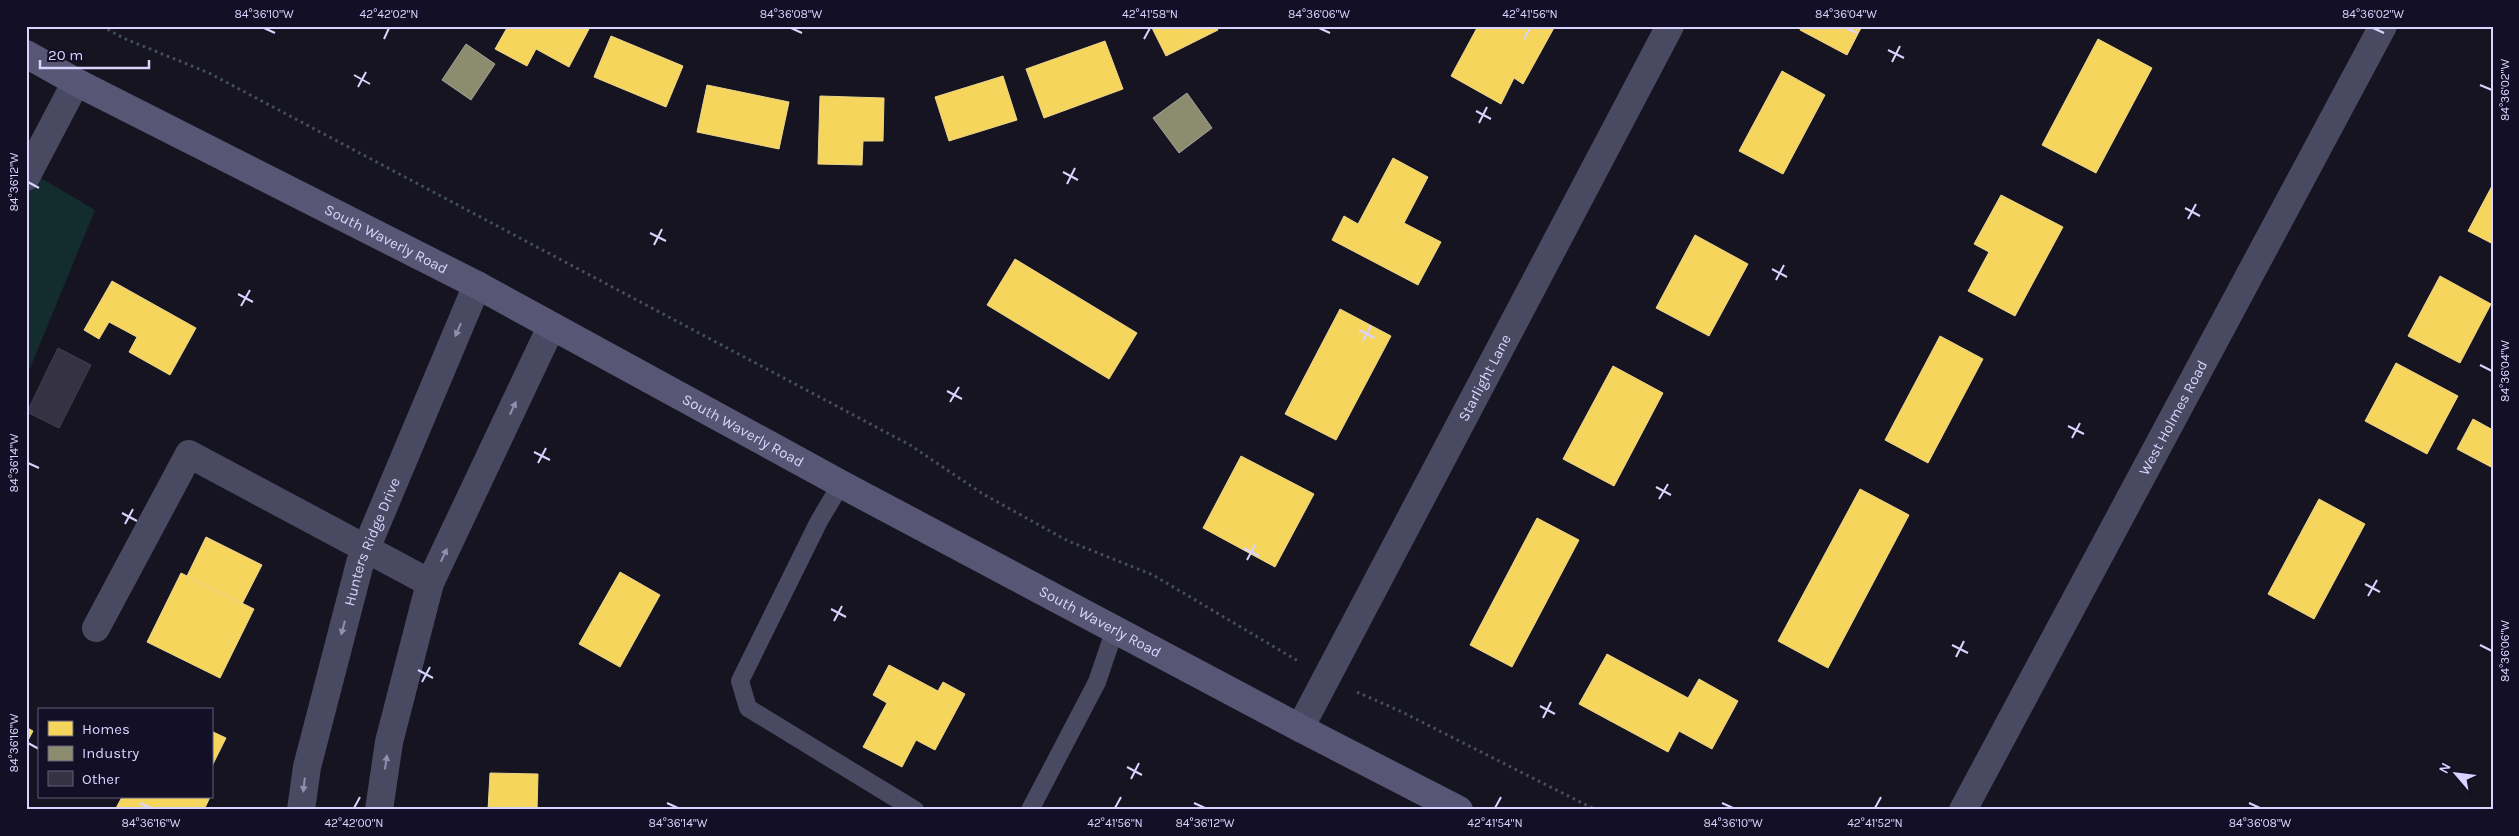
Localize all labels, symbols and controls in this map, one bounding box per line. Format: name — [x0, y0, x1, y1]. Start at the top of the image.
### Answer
text: 84°36'10"W — [234, 7, 294, 21]
text: 42°42'02"N — [360, 7, 418, 21]
text: 84°36'08"W — [760, 7, 823, 21]
text: 42°41'58"N — [1122, 7, 1178, 21]
text: 84°36'06"W — [1288, 7, 1350, 21]
text: 42°41'56"N — [1502, 7, 1558, 21]
text: 84°36'04"W — [1815, 7, 1877, 21]
text: 84°36'02"W — [2342, 7, 2404, 21]
scale bar — [40, 38, 149, 70]
text: 20 m — [48, 46, 83, 64]
text: 84°36'02"W — [2498, 59, 2512, 121]
text: 84°36'12"W — [7, 152, 21, 212]
street label: South Waverly Road — [322, 200, 451, 278]
one-way arrow — [454, 323, 462, 337]
street label: Starlight Lane — [1454, 331, 1515, 424]
text: 84°36'04"W — [2498, 340, 2512, 402]
street label: West Holmes Road — [2135, 357, 2211, 478]
street label: South Waverly Road — [679, 390, 807, 471]
one-way arrow — [509, 401, 517, 415]
text: 84°36'14"W — [7, 433, 21, 492]
street label: Hunters Ridge Drive — [340, 475, 404, 608]
one-way arrow — [440, 548, 448, 562]
street label: South Waverly Road — [1036, 582, 1164, 662]
one-way arrow — [339, 620, 347, 635]
text: 84°36'06"W — [2498, 620, 2512, 682]
legend — [38, 708, 212, 798]
text: 84°36'16"W — [7, 713, 21, 772]
text: Homes — [82, 720, 130, 738]
text: Industry — [82, 744, 139, 762]
north arrow — [2432, 748, 2482, 798]
one-way arrow — [383, 753, 391, 769]
text: N — [2435, 760, 2455, 777]
text: Other — [82, 770, 120, 788]
one-way arrow — [300, 778, 308, 794]
text: 84°36'16"W — [122, 816, 181, 830]
text: 42°42'00"N — [324, 816, 384, 830]
text: 84°36'14"W — [649, 816, 708, 830]
text: 42°41'56"N — [1087, 816, 1143, 830]
text: 84°36'12"W — [1175, 816, 1235, 830]
text: 42°41'54"N — [1467, 816, 1523, 830]
text: 84°36'10"W — [1703, 816, 1763, 830]
text: 42°41'52"N — [1847, 816, 1903, 830]
text: 84°36'08"W — [2229, 816, 2292, 830]

